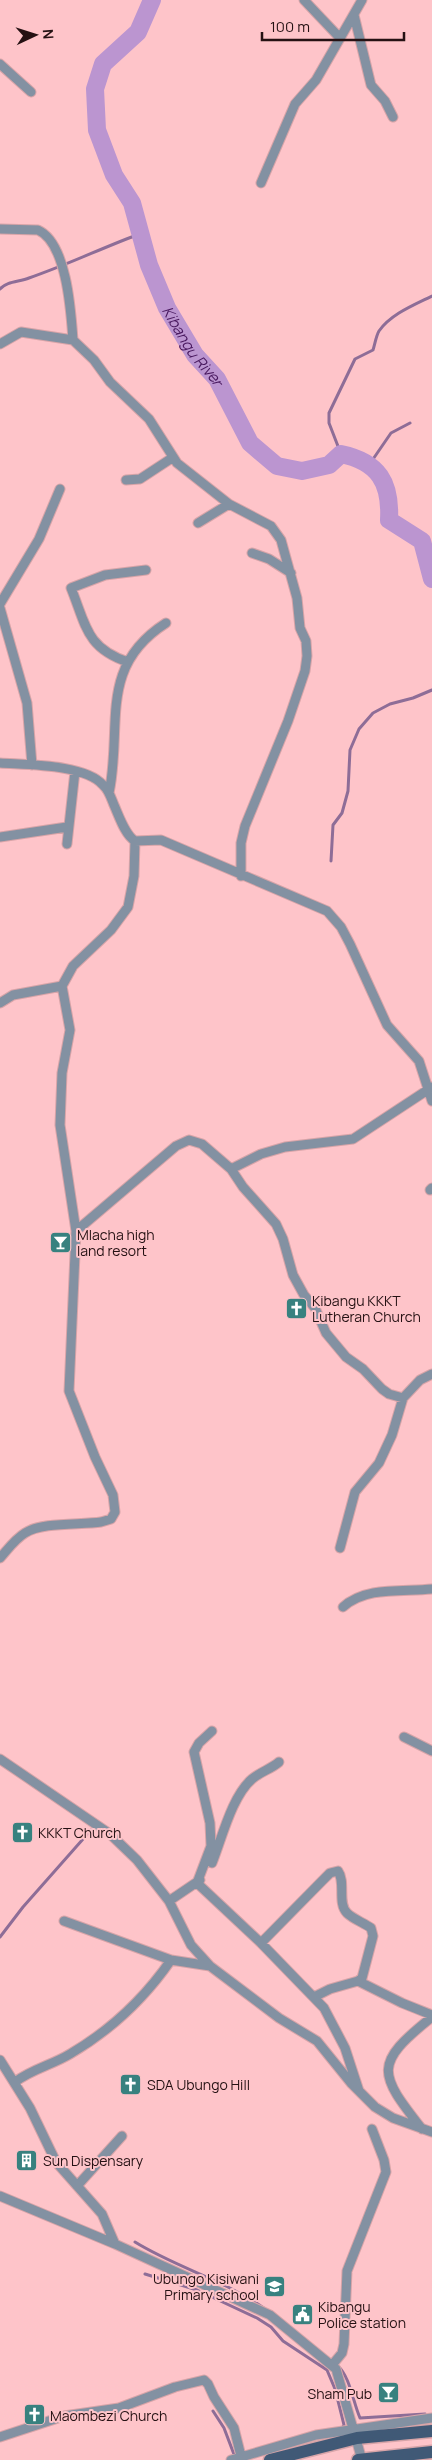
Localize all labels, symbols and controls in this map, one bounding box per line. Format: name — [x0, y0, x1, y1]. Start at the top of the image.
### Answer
north arrow — [10, 10, 60, 60]
scale bar — [262, 10, 404, 42]
text: 100 m — [270, 16, 310, 37]
text: N — [39, 28, 58, 40]
water label: Kibangu River — [158, 302, 230, 391]
place label: Mlacha high land resort — [77, 1225, 155, 1260]
bar icon: Mlacha high land resort — [49, 1230, 73, 1254]
place label: Kibangu KKKT Lutheran Church — [312, 1291, 421, 1326]
church icon: Kibangu KKKT Lutheran Church — [284, 1296, 308, 1320]
church icon: KKKT Church — [10, 1820, 34, 1844]
place label: KKKT Church — [38, 1823, 121, 1842]
church icon: SDA Ubungo Hill — [119, 2072, 143, 2096]
place label: SDA Ubungo Hill — [147, 2075, 250, 2094]
building icon: Sun Dispensary — [15, 2148, 39, 2172]
place label: Sun Dispensary — [43, 2151, 144, 2170]
place label: Ubungo Kisiwani Primary school — [153, 2269, 259, 2304]
school or university icon: Ubungo Kisiwani Primary school — [263, 2274, 287, 2298]
place label: Kibangu Police station — [318, 2297, 406, 2332]
public building icon: Kibangu Police station — [290, 2302, 314, 2326]
bar icon: Sham Pub — [376, 2381, 400, 2405]
place label: Sham Pub — [308, 2384, 372, 2403]
church icon: Maombezi Church — [22, 2403, 46, 2427]
place label: Maombezi Church — [50, 2406, 167, 2425]

